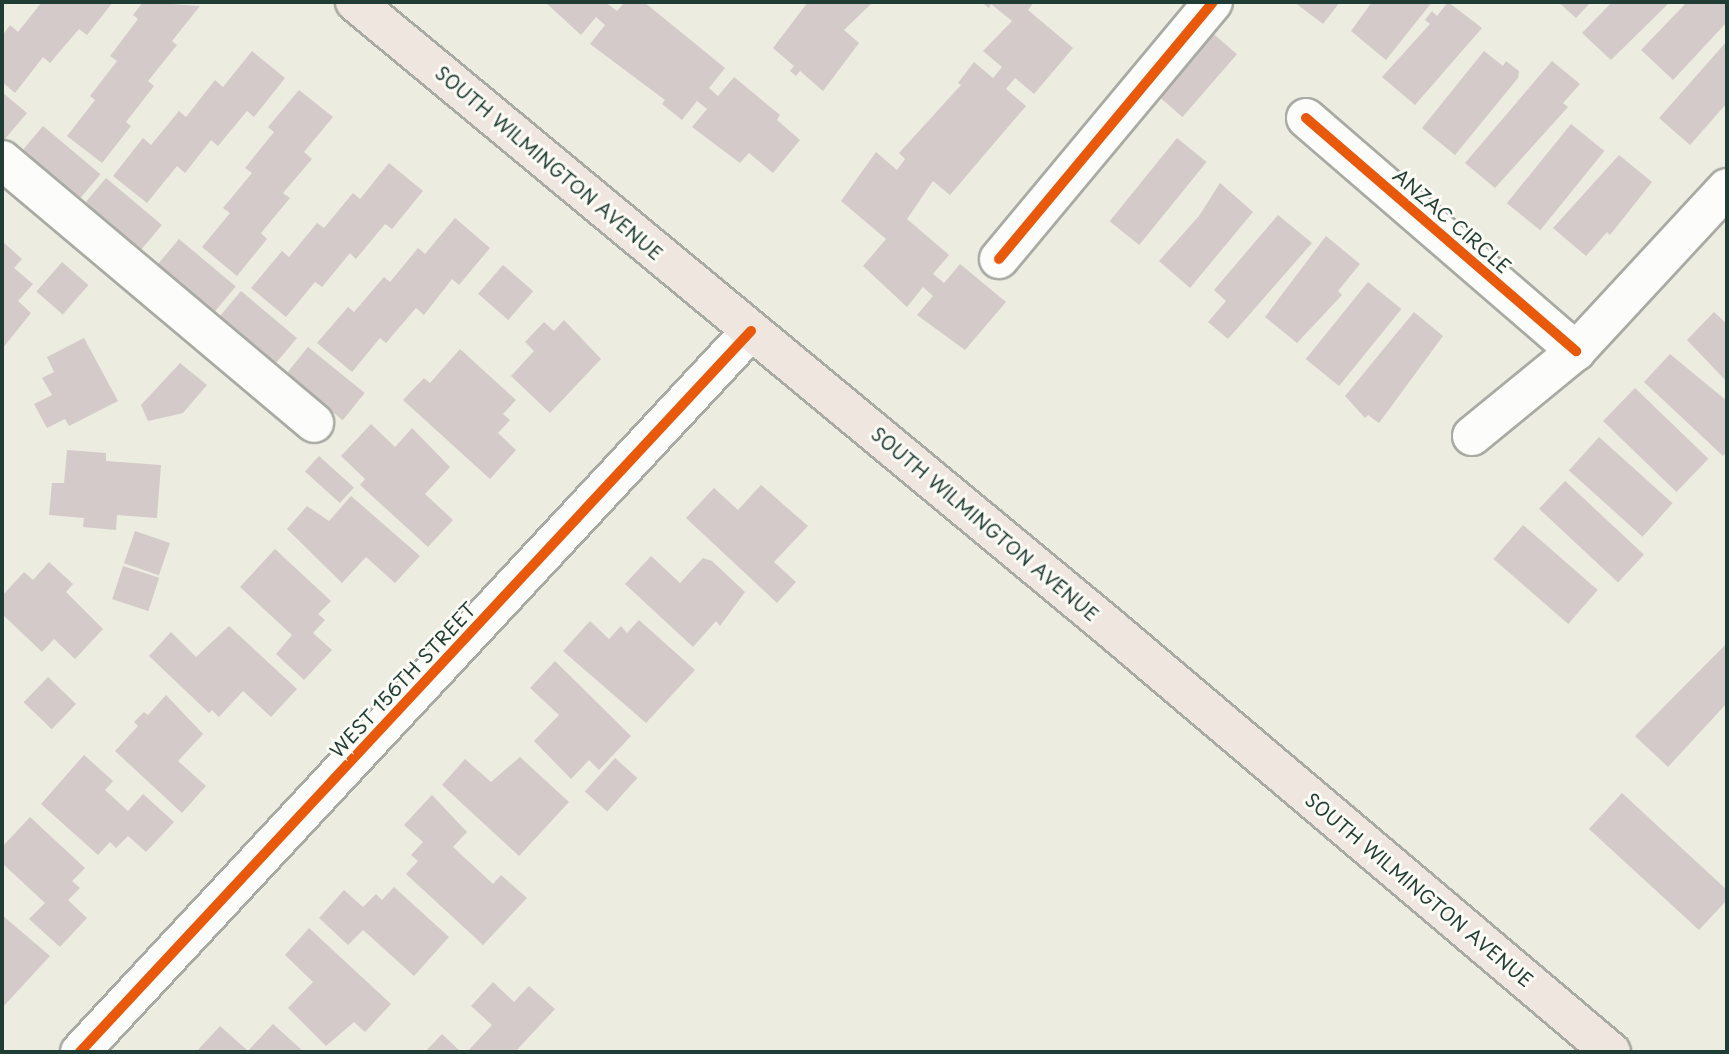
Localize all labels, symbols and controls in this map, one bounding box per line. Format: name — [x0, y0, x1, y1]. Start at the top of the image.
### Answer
street label: SOUTH WILMINGTON AVENUE — [430, 61, 668, 265]
street label: ANZAC CIRCLE — [1389, 164, 1515, 278]
street label: SOUTH WILMINGTON AVENUE — [866, 422, 1104, 626]
street label: WEST 156TH STREET — [325, 598, 481, 762]
street label: SOUTH WILMINGTON AVENUE — [1300, 788, 1538, 992]

